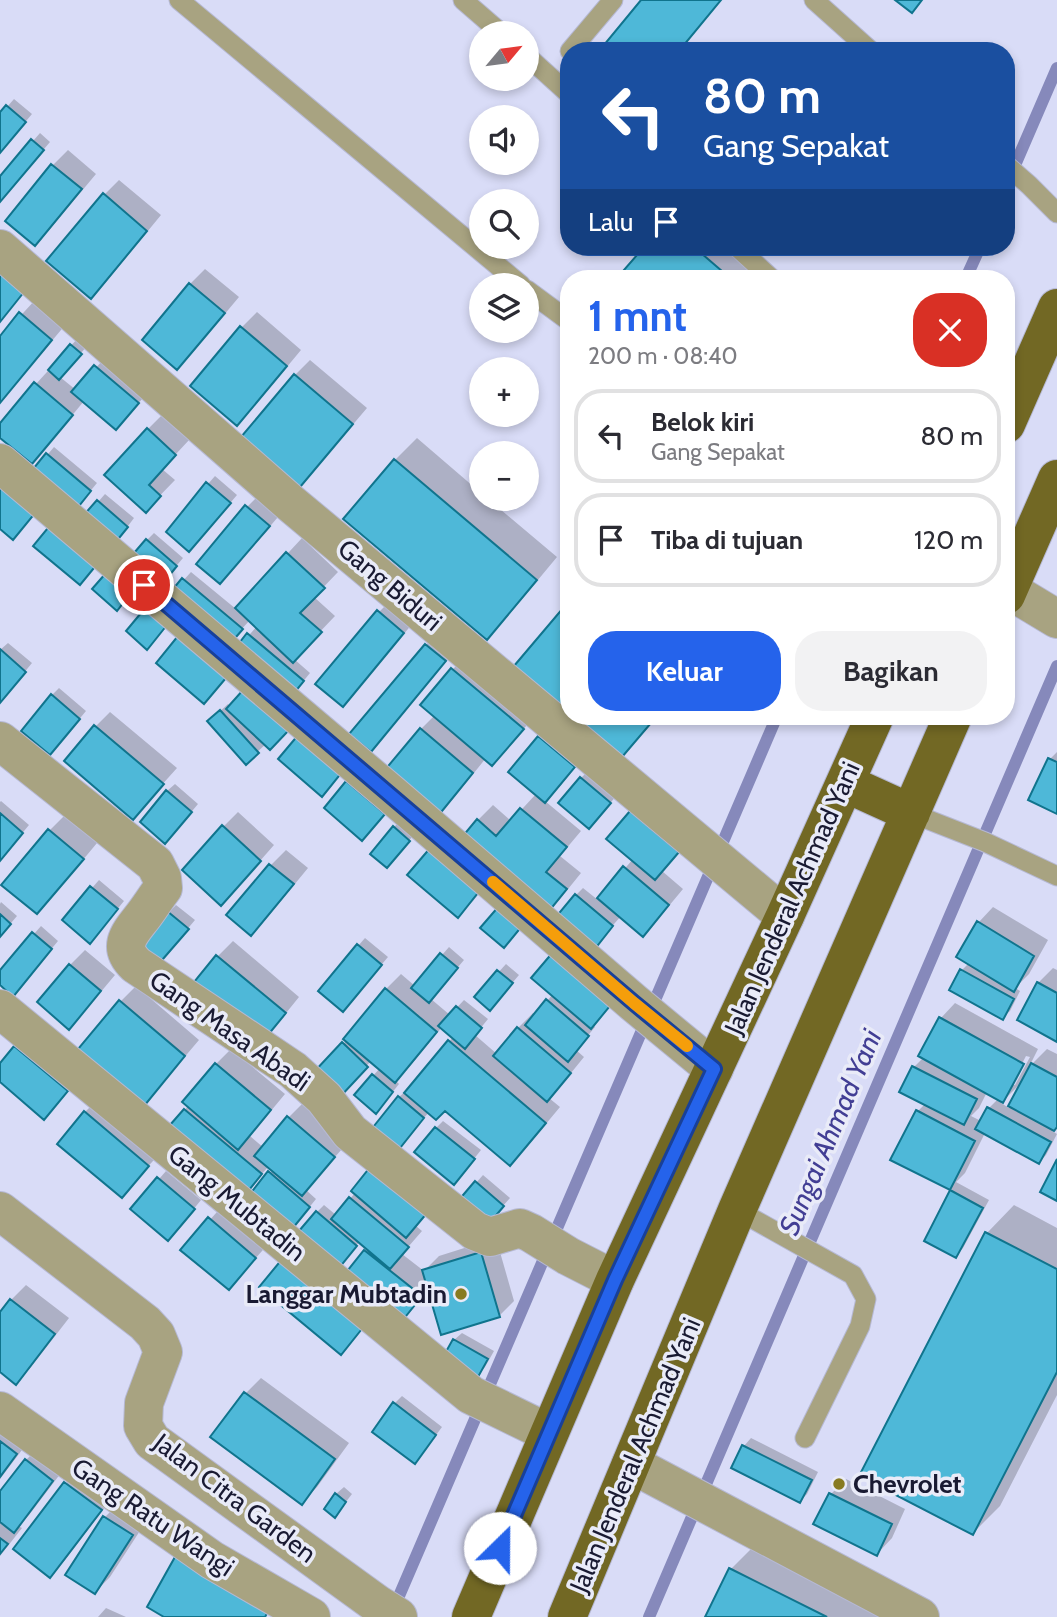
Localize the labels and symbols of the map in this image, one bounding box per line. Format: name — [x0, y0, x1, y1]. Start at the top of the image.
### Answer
north arrow — [469, 21, 539, 91]
street label: Gang Biduri — [331, 532, 449, 638]
pin — [114, 555, 174, 615]
street label: Jalan Jenderal Achmad Yani — [717, 757, 867, 1040]
street label: Gang Masa Abadi — [144, 964, 316, 1098]
water label: Sungai Ahmad Yani — [771, 1023, 889, 1240]
street label: Gang Mubtadin — [162, 1138, 312, 1268]
place label: Langgar Mubtadin — [246, 1278, 447, 1310]
marker: Langgar Mubtadin — [453, 1286, 469, 1302]
street label: Jalan Jenderal Achmad Yani — [562, 1313, 707, 1598]
street label: Jalan Citra Garden — [147, 1426, 323, 1570]
street label: Gang Ratu Wangi — [66, 1451, 240, 1583]
place label: Chevrolet — [853, 1468, 962, 1500]
marker: Chevrolet — [831, 1476, 847, 1492]
position arrow — [463, 1511, 537, 1585]

